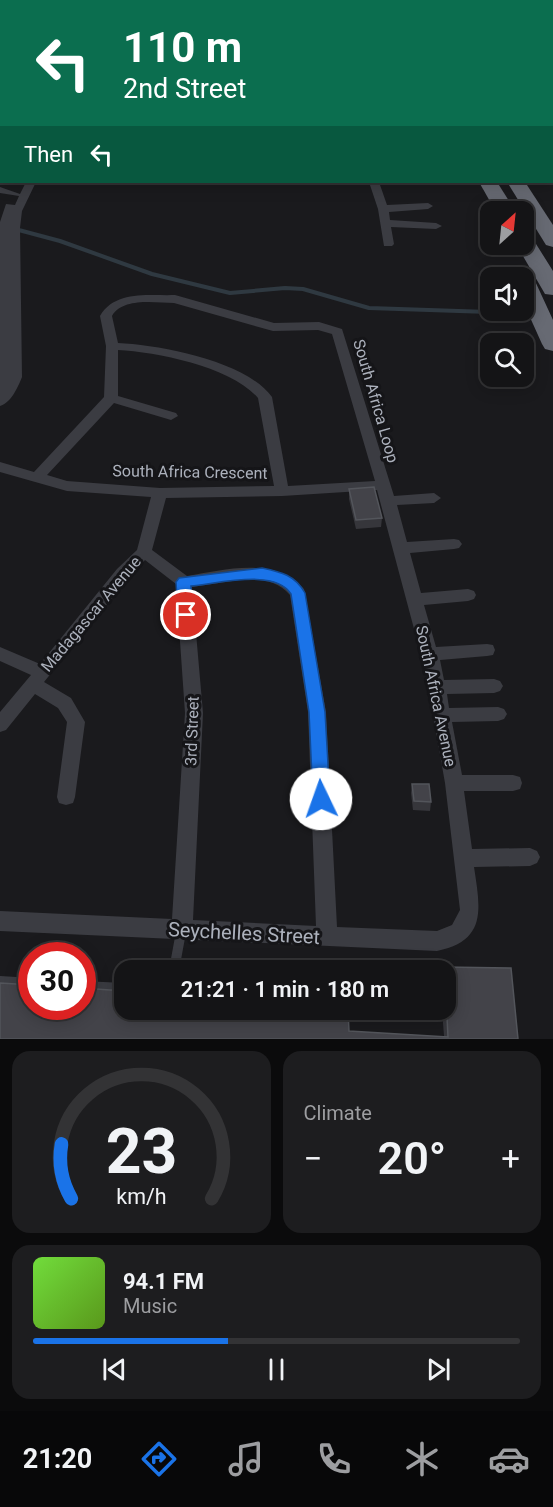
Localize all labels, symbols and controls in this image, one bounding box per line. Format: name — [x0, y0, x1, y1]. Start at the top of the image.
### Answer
text: 110 m — [123, 23, 242, 72]
icon: left — [24, 24, 102, 102]
text: 2nd Street — [123, 73, 246, 105]
icon: left — [85, 138, 118, 171]
text: Then — [24, 142, 73, 167]
north arrow — [480, 201, 534, 255]
map controls — [480, 201, 534, 387]
button: sound — [480, 267, 534, 321]
button: search — [480, 333, 534, 387]
street label: South Africa Loop — [349, 337, 403, 465]
street label: South Africa Crescent — [112, 461, 268, 483]
street label: Madagascar Avenue — [37, 552, 145, 676]
pin — [160, 589, 211, 640]
icon: arrive — [169, 598, 202, 631]
street label: South Africa Avenue — [412, 624, 460, 768]
street label: 3rd Street — [181, 696, 203, 766]
position arrow — [289, 767, 353, 831]
street label: Seychelles Street — [167, 917, 321, 949]
speed limit sign: 30 — [18, 942, 96, 1020]
text: 21:21 · 1 min · 180 m — [181, 977, 389, 1002]
text: Climate — [304, 1101, 372, 1125]
text: 23 — [105, 1115, 177, 1188]
text: 20° — [377, 1132, 446, 1185]
text: − — [304, 1139, 322, 1178]
text: + — [501, 1139, 520, 1178]
text: km/h — [116, 1184, 166, 1209]
text: 94.1 FM — [123, 1269, 204, 1294]
text: Music — [123, 1294, 177, 1318]
icon: previous — [98, 1353, 131, 1386]
icon: pause — [260, 1353, 293, 1386]
icon: next — [422, 1353, 455, 1386]
icon: directions — [138, 1438, 180, 1480]
icon: music — [225, 1438, 267, 1480]
icon: phone — [313, 1438, 355, 1480]
icon: climate — [401, 1438, 443, 1480]
icon: car — [488, 1438, 530, 1480]
text: 21:20 — [23, 1443, 92, 1475]

